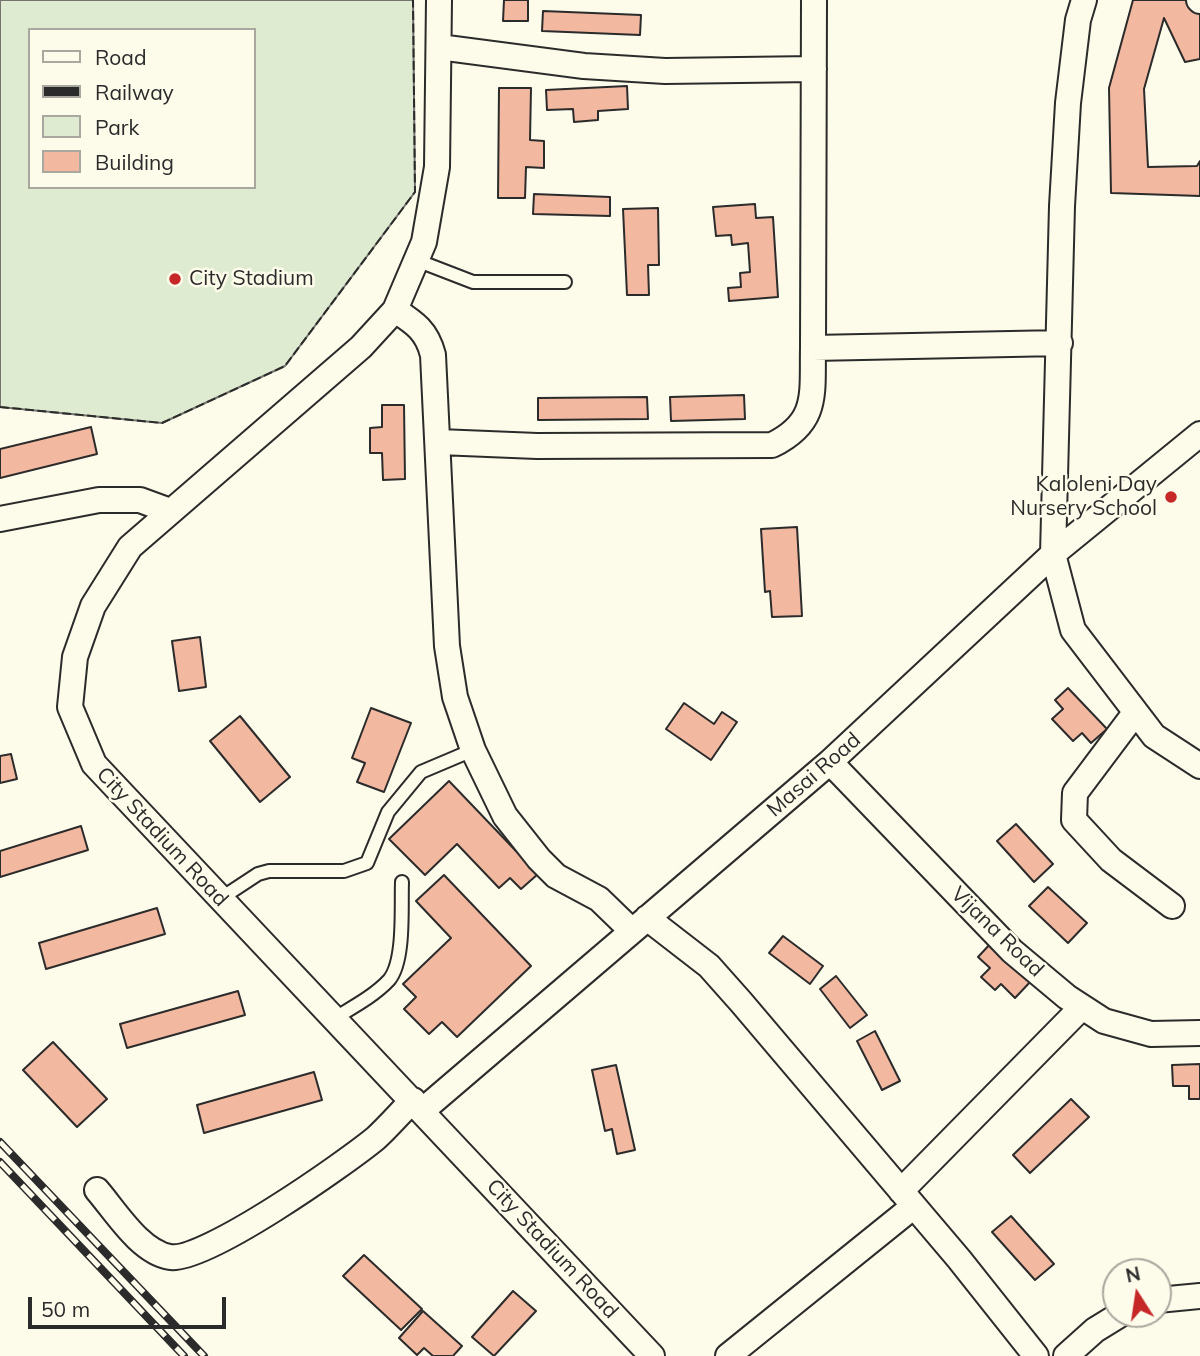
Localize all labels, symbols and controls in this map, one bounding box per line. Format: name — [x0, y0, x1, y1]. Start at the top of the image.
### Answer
legend — [28, 28, 256, 189]
text: Road — [95, 44, 146, 70]
text: Railway — [95, 79, 174, 105]
text: Park — [95, 114, 139, 140]
text: Building — [95, 149, 174, 175]
place label: City Stadium — [189, 266, 314, 292]
marker: City Stadium — [167, 271, 183, 287]
place label: Kaloleni Day Nursery School — [1010, 472, 1157, 522]
marker: Kaloleni Day Nursery School — [1163, 489, 1179, 505]
street label: Masai Road — [762, 728, 866, 822]
street label: City Stadium Road — [91, 762, 233, 912]
street label: Vijana Road — [945, 882, 1049, 982]
street label: City Stadium Road — [481, 1174, 623, 1324]
north arrow — [1102, 1258, 1172, 1328]
text: N — [1124, 1261, 1143, 1288]
scale bar — [32, 1282, 229, 1326]
text: 50 m — [41, 1296, 90, 1322]

